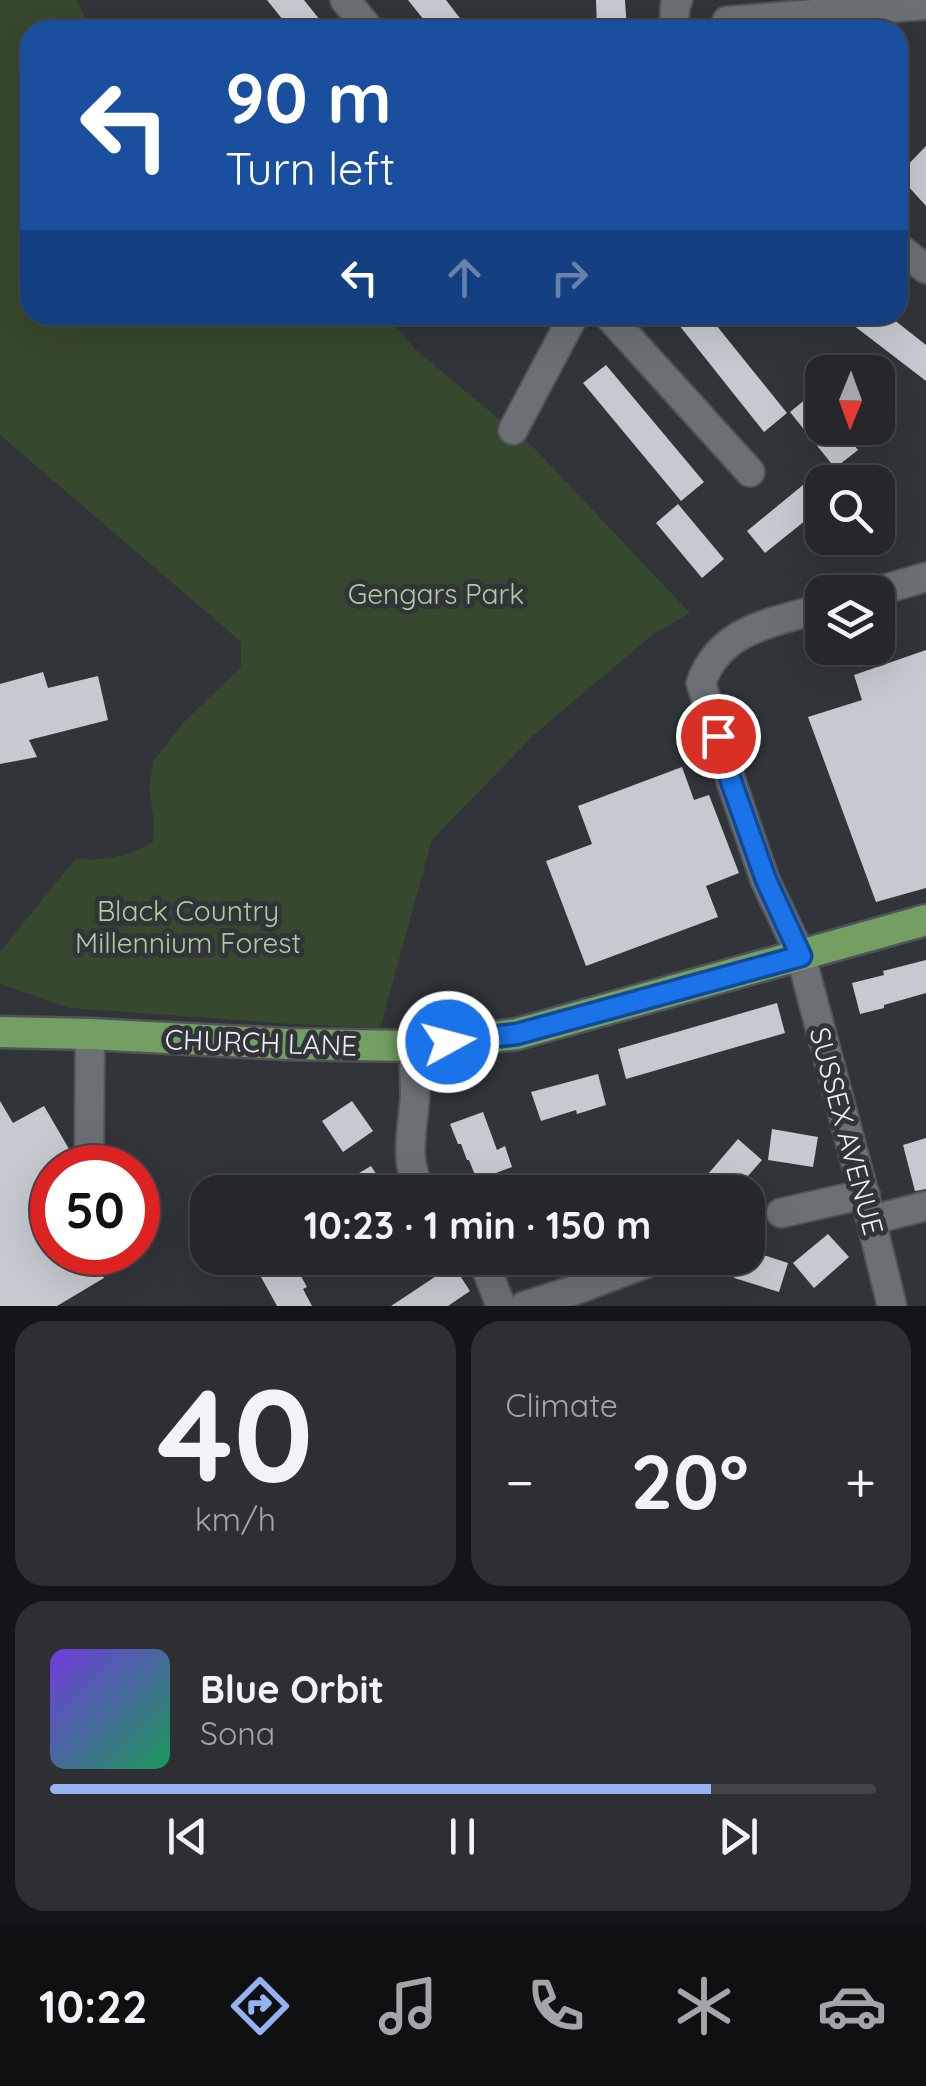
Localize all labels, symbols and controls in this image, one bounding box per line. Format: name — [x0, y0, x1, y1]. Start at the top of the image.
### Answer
text: 90 m — [225, 53, 392, 141]
icon: left — [60, 60, 190, 190]
text: Turn left — [225, 140, 395, 196]
icon: left — [332, 250, 387, 305]
icon: ahead — [437, 250, 492, 305]
icon: right — [542, 250, 597, 305]
north arrow — [805, 355, 895, 445]
map controls — [805, 355, 895, 665]
button: search — [805, 465, 895, 555]
button: layers — [805, 575, 895, 665]
park label: Gengars Park — [348, 576, 524, 611]
pin — [676, 694, 761, 779]
icon: arrive — [691, 709, 746, 764]
park label: Black Country Millennium Forest — [75, 893, 301, 960]
position arrow — [396, 990, 500, 1094]
street label: CHURCH LANE — [164, 1021, 358, 1063]
street label: SUSSEX AVENUE — [802, 1023, 892, 1239]
speed limit sign: 50 — [30, 1145, 160, 1275]
text: 10:23 · 1 min · 150 m — [304, 1201, 651, 1249]
text: 40 — [157, 1352, 313, 1515]
text: Climate — [506, 1385, 618, 1425]
text: 20° — [630, 1434, 749, 1528]
text: − — [506, 1447, 534, 1516]
text: + — [845, 1447, 876, 1516]
text: km/h — [195, 1499, 276, 1539]
text: Blue Orbit — [200, 1665, 384, 1713]
text: Sona — [200, 1713, 275, 1753]
icon: previous — [160, 1809, 215, 1864]
icon: pause — [435, 1809, 490, 1864]
icon: next — [711, 1809, 766, 1864]
icon: directions — [225, 1971, 295, 2041]
icon: music — [373, 1971, 443, 2041]
icon: phone — [521, 1971, 591, 2041]
icon: climate — [669, 1971, 739, 2041]
icon: car — [817, 1971, 887, 2041]
text: 10:22 — [39, 1978, 148, 2034]

